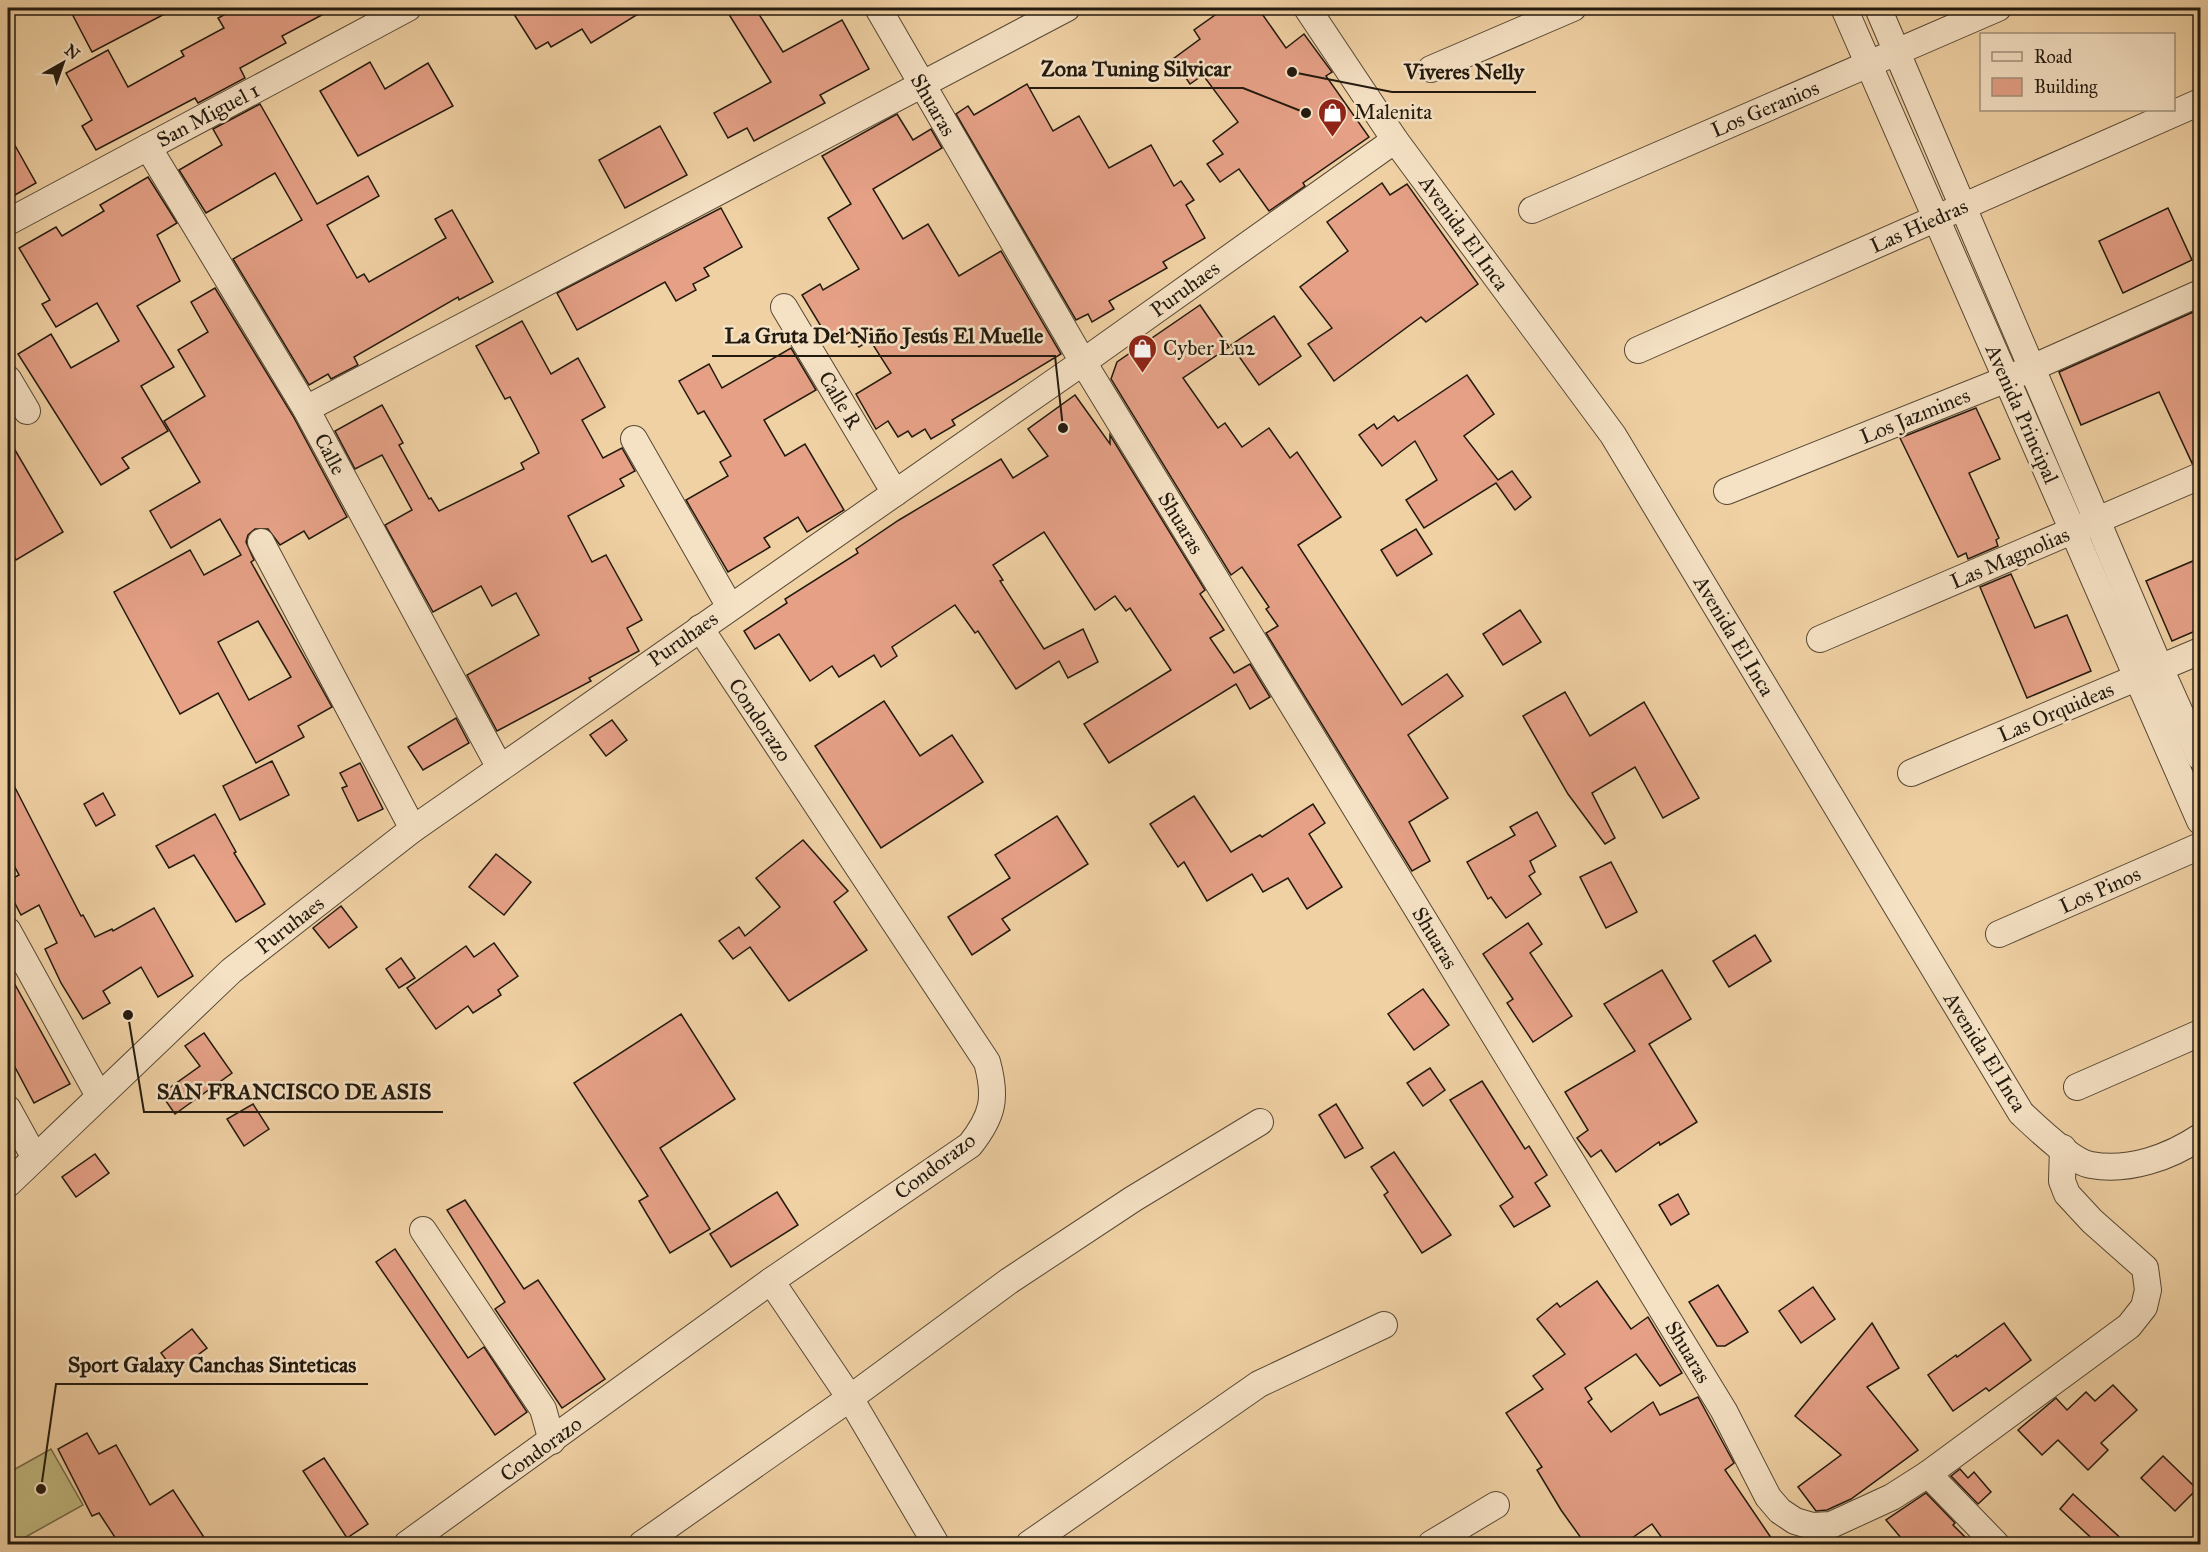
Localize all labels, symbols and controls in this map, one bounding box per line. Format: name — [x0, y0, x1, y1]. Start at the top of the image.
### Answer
north arrow — [33, 33, 93, 93]
legend — [1980, 33, 2175, 111]
text: N — [61, 40, 84, 64]
text: Road — [2034, 46, 2072, 68]
callout: Zona Tuning Silvicar — [1029, 48, 1243, 88]
callout: Viveres Nelly — [1392, 52, 1536, 92]
text: Zona Tuning Silvicar — [1041, 55, 1232, 82]
text: Viveres Nelly — [1403, 58, 1526, 85]
street label: Shuaras — [905, 69, 961, 141]
street label: Los Geranios — [1707, 75, 1823, 143]
text: Building — [2034, 76, 2098, 99]
street label: San Miguel 1 — [152, 77, 264, 153]
shop icon: Malenita — [1317, 96, 1349, 138]
place label: Malenita — [1354, 99, 1432, 125]
street label: Avenida El Inca — [1413, 169, 1515, 296]
street label: Las Hiedras — [1866, 193, 1972, 259]
street label: Puruhaes — [1145, 255, 1225, 323]
callout: La Gruta Del Niño Jesús El Muelle — [712, 316, 1055, 356]
text: La Gruta Del Niño Jesús El Muelle — [725, 322, 1043, 350]
shop icon: Cyber Lu2 — [1126, 332, 1158, 374]
place label: Cyber Lu2 — [1163, 335, 1256, 361]
street label: Avenida Principal — [1979, 340, 2064, 488]
street label: Calle R — [813, 367, 868, 435]
street label: Los Jazmines — [1856, 382, 1974, 450]
street label: Calle — [308, 429, 352, 479]
street label: Shuaras — [1152, 487, 1210, 559]
street label: Las Magnolias — [1947, 521, 2073, 595]
street label: Avenida El Inca — [1687, 570, 1780, 701]
street label: Puruhaes — [643, 606, 723, 672]
street label: Condorazo — [723, 673, 797, 767]
street label: Las Orquideas — [1994, 676, 2118, 748]
street label: Los Pinos — [2055, 861, 2145, 919]
street label: Puruhaes — [251, 890, 329, 960]
street label: Shuaras — [1406, 902, 1464, 974]
street label: Avenida El Inca — [1937, 987, 2032, 1117]
callout: SAN FRANCISCO DE ASIS — [144, 1072, 443, 1112]
text: SAN FRANCISCO DE ASIS — [157, 1078, 431, 1105]
street label: Condorazo — [889, 1127, 981, 1205]
street label: Shuaras — [1659, 1316, 1717, 1388]
callout: Sport Galaxy Canchas Sinteticas — [56, 1344, 368, 1384]
text: Sport Galaxy Canchas Sinteticas — [68, 1351, 356, 1378]
street label: Condorazo — [495, 1410, 587, 1487]

